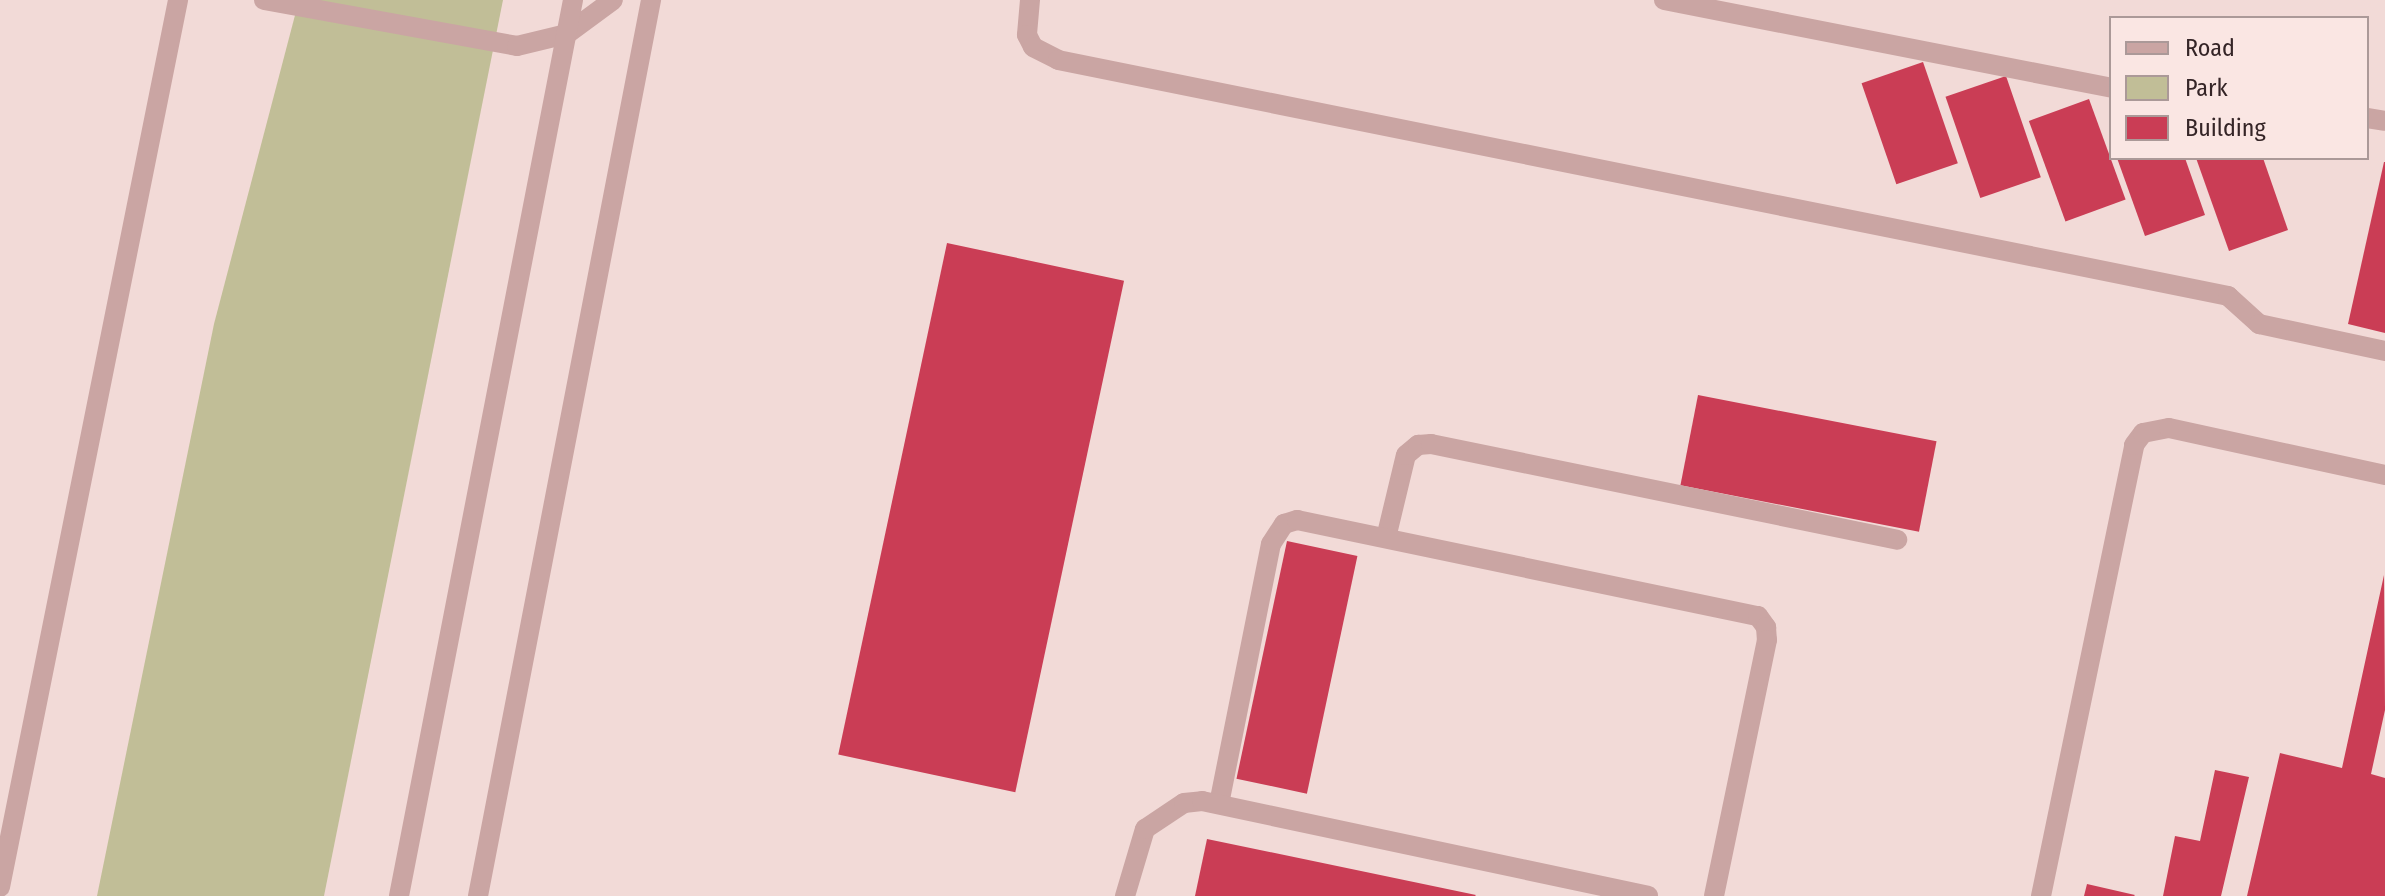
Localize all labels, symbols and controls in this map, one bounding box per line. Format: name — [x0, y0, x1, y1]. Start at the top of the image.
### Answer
legend — [2109, 16, 2369, 160]
text: Road — [2185, 34, 2235, 62]
text: Park — [2185, 74, 2228, 102]
text: Building — [2185, 114, 2266, 142]

